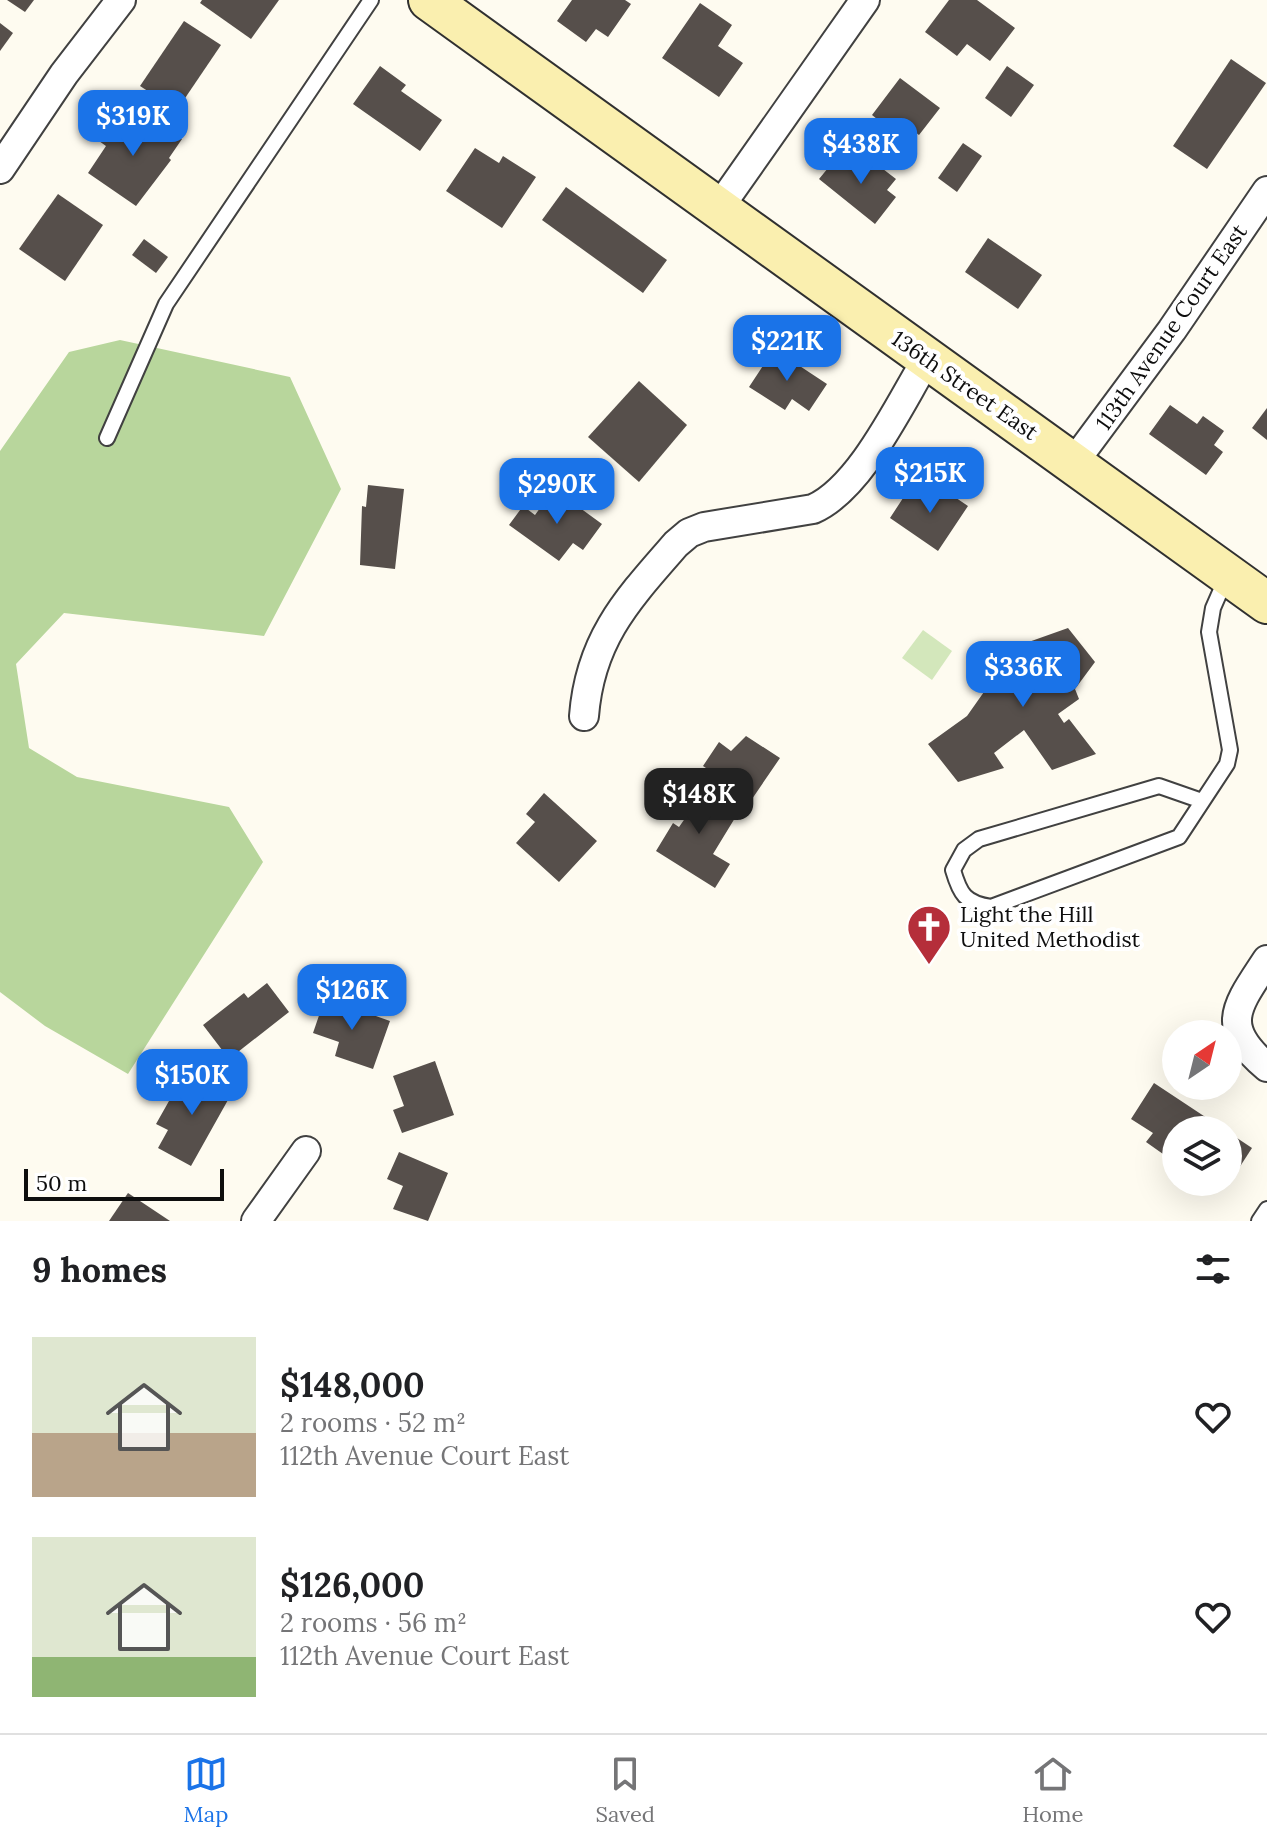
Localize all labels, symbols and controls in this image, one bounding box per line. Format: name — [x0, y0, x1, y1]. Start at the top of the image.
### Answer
pin: $319K — [77, 90, 189, 158]
text: $319K — [96, 99, 170, 132]
pin: $438K — [805, 118, 917, 186]
text: $438K — [822, 127, 900, 160]
street label: 113th Avenue Court East — [1089, 218, 1253, 436]
pin: $221K — [731, 315, 843, 383]
text: $221K — [751, 324, 823, 357]
street label: 136th Street East — [886, 324, 1044, 446]
pin: $215K — [874, 447, 986, 515]
text: $215K — [894, 456, 966, 489]
pin: $290K — [501, 458, 613, 526]
text: $290K — [517, 467, 597, 500]
pin: $336K — [967, 641, 1079, 709]
text: $336K — [984, 650, 1062, 683]
pin: $148K — [643, 768, 755, 836]
text: $148K — [662, 777, 736, 810]
place label: Light the Hill United Methodist — [960, 900, 1141, 953]
church icon: Light the Hill United Methodist — [905, 903, 953, 966]
pin: $126K — [296, 964, 408, 1032]
text: $126K — [315, 973, 389, 1006]
north arrow — [1162, 1020, 1242, 1100]
map controls — [1162, 1020, 1242, 1196]
pin: $150K — [136, 1049, 248, 1117]
text: $150K — [155, 1058, 229, 1091]
button: layers — [1162, 1116, 1242, 1196]
scale bar — [24, 1165, 224, 1201]
text: 50 m — [36, 1169, 87, 1197]
icon: filters — [1191, 1247, 1235, 1291]
text: 9 homes — [32, 1248, 167, 1291]
text: $148,000 — [280, 1363, 425, 1406]
icon: home — [96, 1369, 192, 1465]
icon: heart — [1191, 1395, 1235, 1439]
text: 2 rooms · 52 m² — [280, 1406, 466, 1439]
text: 112th Avenue Court East — [280, 1439, 569, 1472]
text: $126,000 — [280, 1563, 424, 1606]
icon: home — [96, 1569, 192, 1665]
icon: heart — [1191, 1595, 1235, 1639]
text: 2 rooms · 56 m² — [280, 1606, 467, 1639]
text: 112th Avenue Court East — [280, 1639, 569, 1672]
tab: Map — [184, 1752, 228, 1828]
tab: Saved — [595, 1752, 655, 1828]
tab: Home — [1022, 1752, 1083, 1828]

